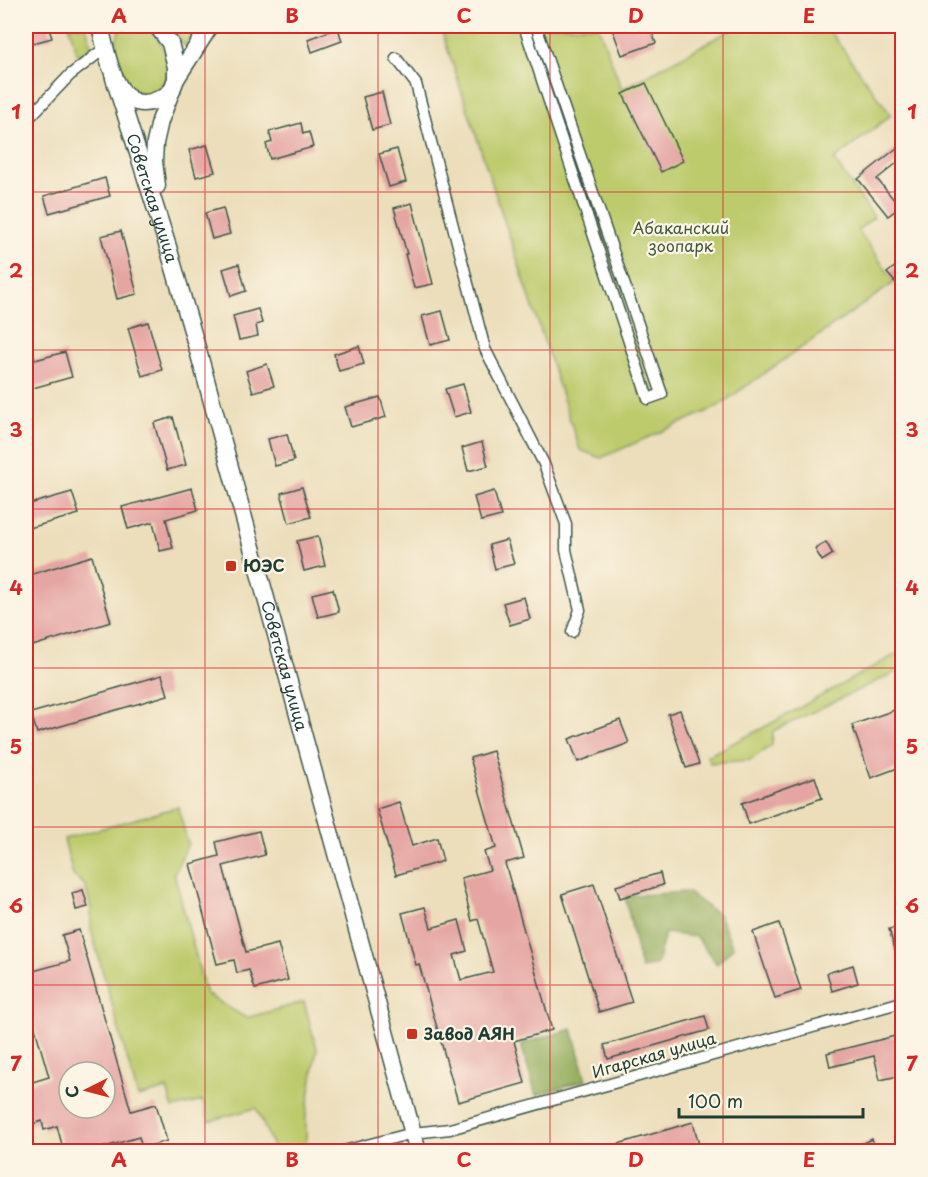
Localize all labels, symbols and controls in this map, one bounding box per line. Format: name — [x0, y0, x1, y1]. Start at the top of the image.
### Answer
text: A — [111, 0, 127, 30]
text: B — [285, 0, 299, 30]
text: C — [456, 0, 472, 30]
text: D — [628, 0, 644, 30]
text: E — [803, 0, 815, 30]
text: 1 — [11, 96, 21, 126]
text: 1 — [907, 96, 917, 126]
street label: Советская улица — [121, 130, 185, 265]
park label: Абаканский зоопарк — [633, 215, 729, 257]
text: 2 — [9, 255, 23, 285]
text: 2 — [905, 255, 919, 285]
text: 3 — [9, 414, 23, 444]
text: 3 — [905, 414, 919, 444]
place label: ЮЭС — [243, 553, 285, 577]
marker: ЮЭС — [224, 559, 238, 573]
text: 4 — [9, 572, 23, 602]
text: 4 — [905, 572, 919, 602]
street label: Советская улица — [256, 597, 315, 733]
text: 5 — [10, 731, 22, 761]
text: 5 — [906, 731, 918, 761]
text: 6 — [9, 890, 23, 920]
text: 6 — [905, 890, 919, 920]
place label: Завод АЯН — [423, 1021, 515, 1045]
street label: Игарская улица — [589, 1025, 719, 1083]
marker: Завод АЯН — [405, 1027, 419, 1041]
text: 7 — [10, 1048, 22, 1078]
text: 7 — [906, 1048, 918, 1078]
north arrow — [57, 1060, 117, 1120]
scale bar — [679, 1081, 864, 1119]
text: С — [59, 1084, 84, 1099]
text: 100 m — [688, 1087, 743, 1114]
text: A — [111, 1144, 127, 1174]
text: B — [285, 1144, 299, 1174]
text: C — [456, 1144, 472, 1174]
text: D — [628, 1144, 644, 1174]
text: E — [803, 1144, 815, 1174]

